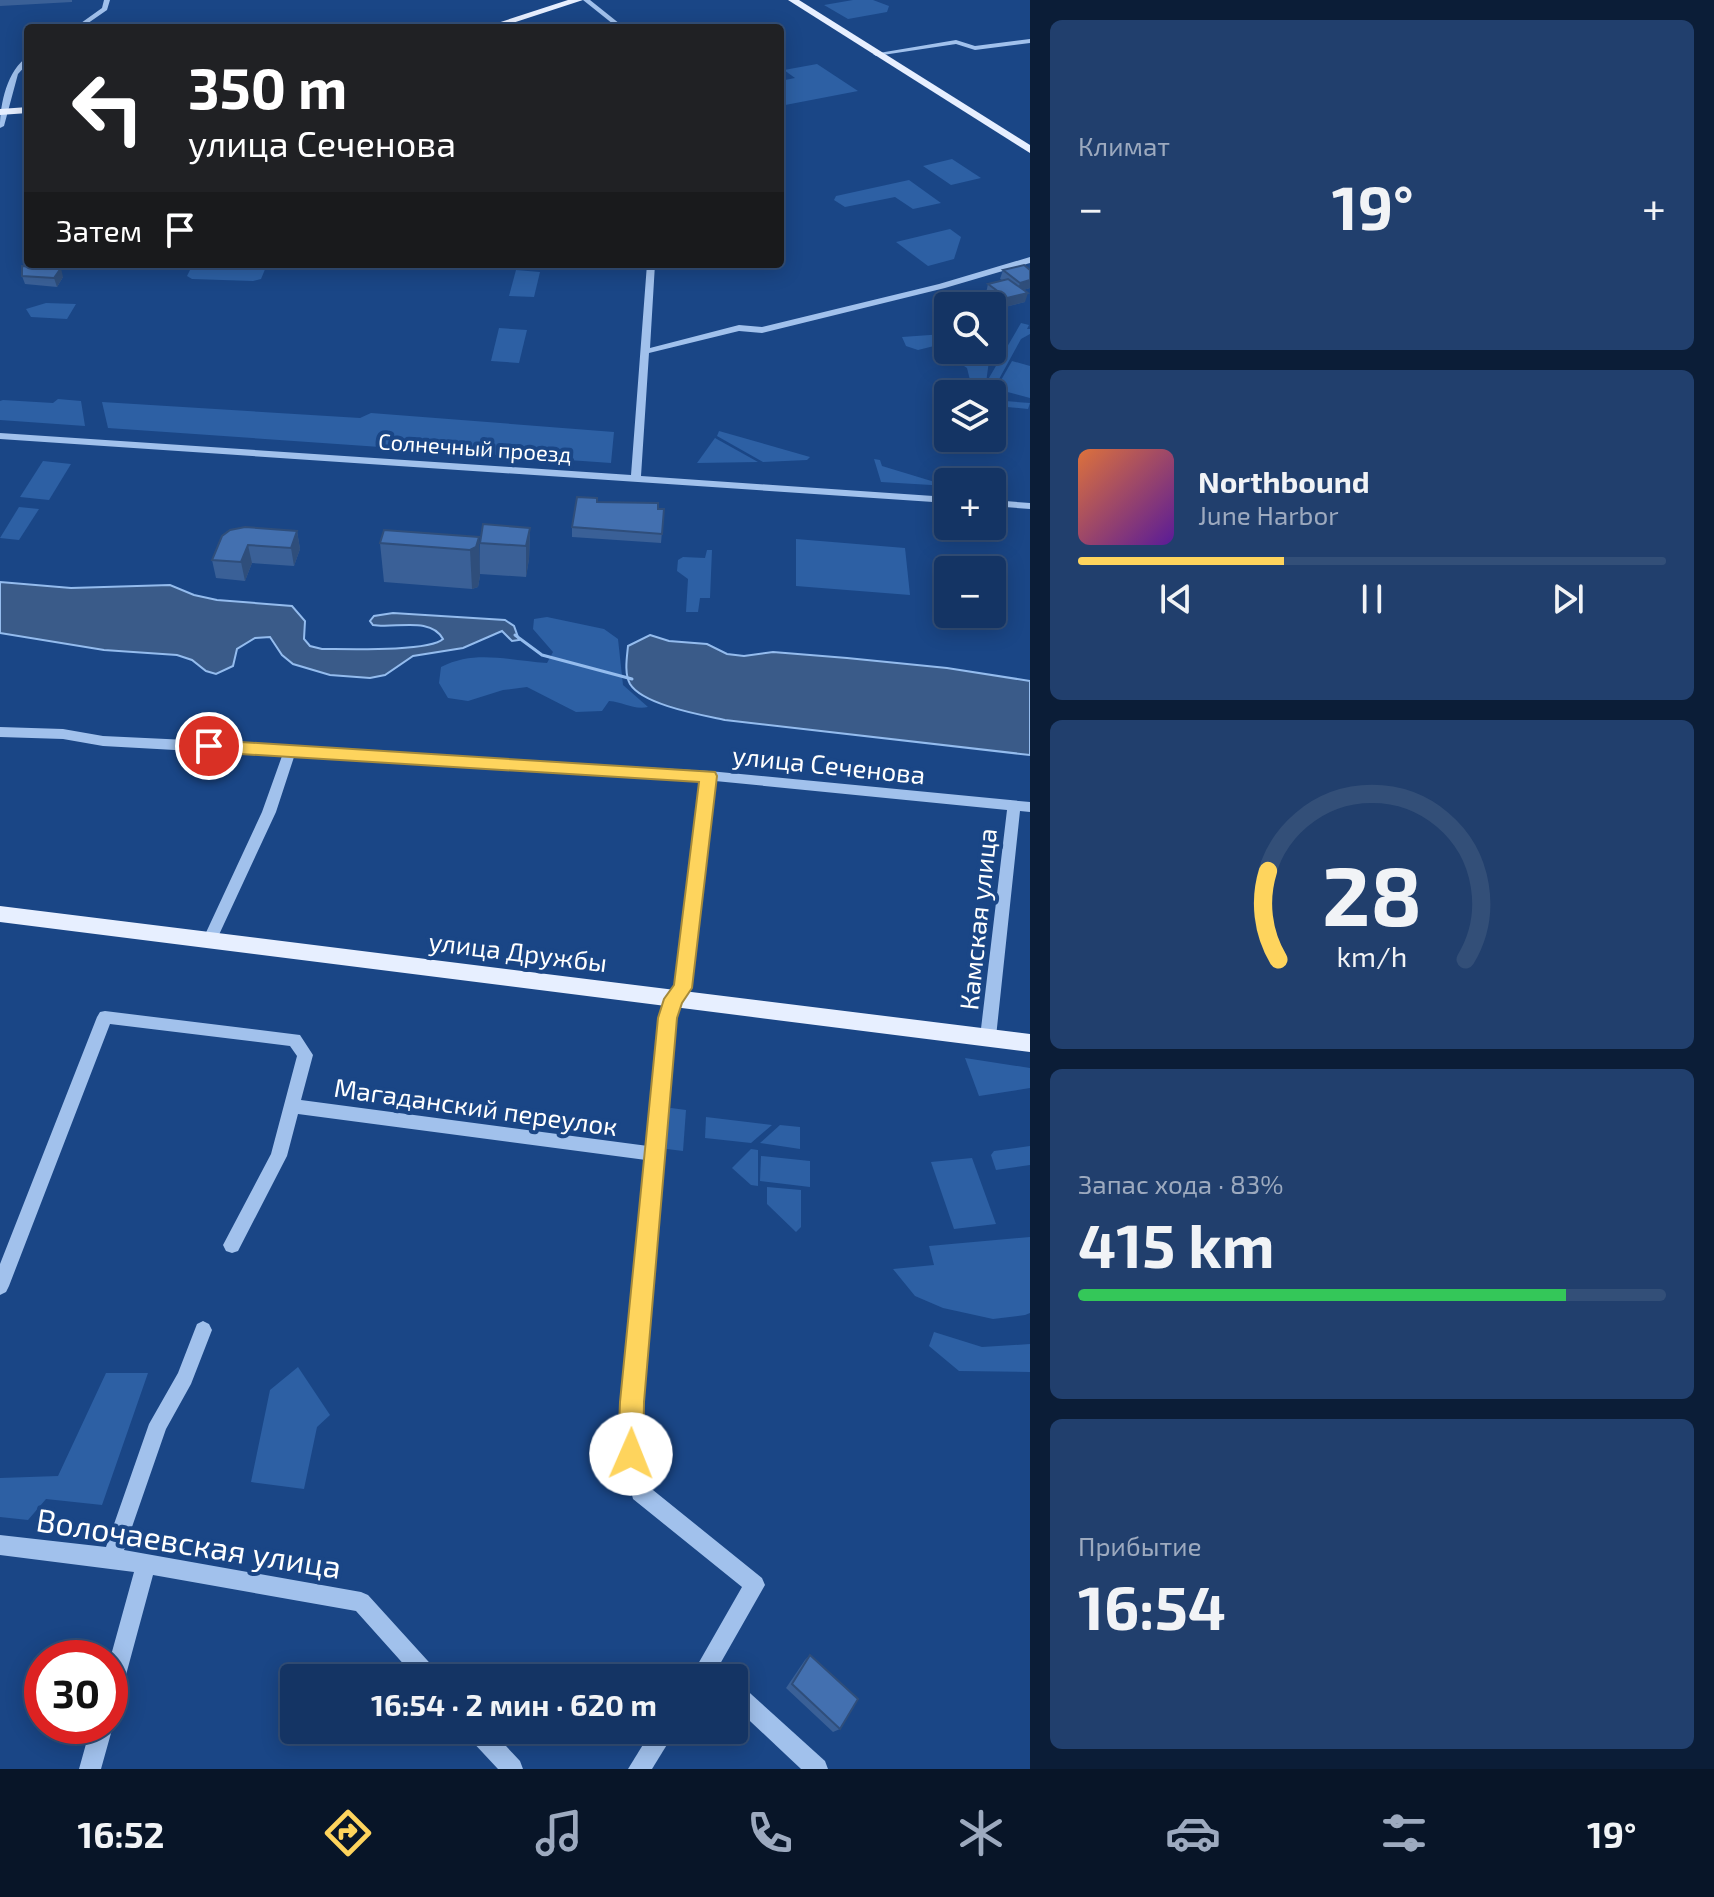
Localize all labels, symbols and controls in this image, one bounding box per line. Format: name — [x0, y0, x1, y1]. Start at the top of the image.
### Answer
text: 350 m — [188, 53, 347, 120]
icon: left — [56, 56, 160, 160]
text: улица Сеченова — [188, 121, 456, 164]
text: Климат — [1078, 130, 1170, 161]
text: 19° — [1332, 170, 1414, 242]
text: − — [1078, 180, 1104, 233]
text: + — [1642, 180, 1666, 233]
icon: arrive — [158, 208, 202, 252]
text: Затем — [56, 212, 142, 248]
map controls — [934, 292, 1006, 628]
button: search — [934, 292, 1006, 364]
button: layers — [934, 380, 1006, 452]
street label: Солнечный проезд — [378, 427, 573, 467]
text: Northbound — [1198, 463, 1370, 499]
button: + — [934, 468, 1006, 540]
text: June Harbor — [1198, 499, 1339, 530]
button: − — [934, 556, 1006, 628]
icon: previous — [1154, 577, 1198, 621]
icon: pause — [1350, 577, 1394, 621]
icon: next — [1546, 577, 1590, 621]
pin — [175, 712, 243, 780]
icon: arrive — [187, 724, 231, 768]
street label: улица Сеченова — [731, 738, 927, 791]
street label: Камская улица — [952, 826, 1003, 1012]
text: 28 — [1322, 843, 1422, 943]
street label: улица Дружбы — [427, 925, 609, 978]
text: km/h — [1337, 939, 1407, 974]
street label: Магаданский переулок — [332, 1071, 620, 1142]
text: Запас хода · 83% — [1078, 1168, 1283, 1199]
text: 415 km — [1078, 1208, 1275, 1280]
position arrow — [589, 1412, 673, 1496]
street label: Волочаевская улица — [34, 1499, 344, 1586]
text: Прибытие — [1078, 1530, 1202, 1561]
text: 16:54 — [1078, 1570, 1226, 1642]
speed limit sign: 30 — [24, 1640, 128, 1744]
text: 16:54 · 2 мин · 620 m — [371, 1686, 657, 1722]
icon: directions — [320, 1805, 376, 1861]
icon: music — [531, 1805, 587, 1861]
icon: phone — [742, 1805, 798, 1861]
icon: climate — [953, 1805, 1009, 1861]
icon: car — [1165, 1805, 1221, 1861]
icon: filters — [1376, 1805, 1432, 1861]
text: 16:52 — [78, 1812, 164, 1855]
text: 19° — [1587, 1812, 1636, 1855]

